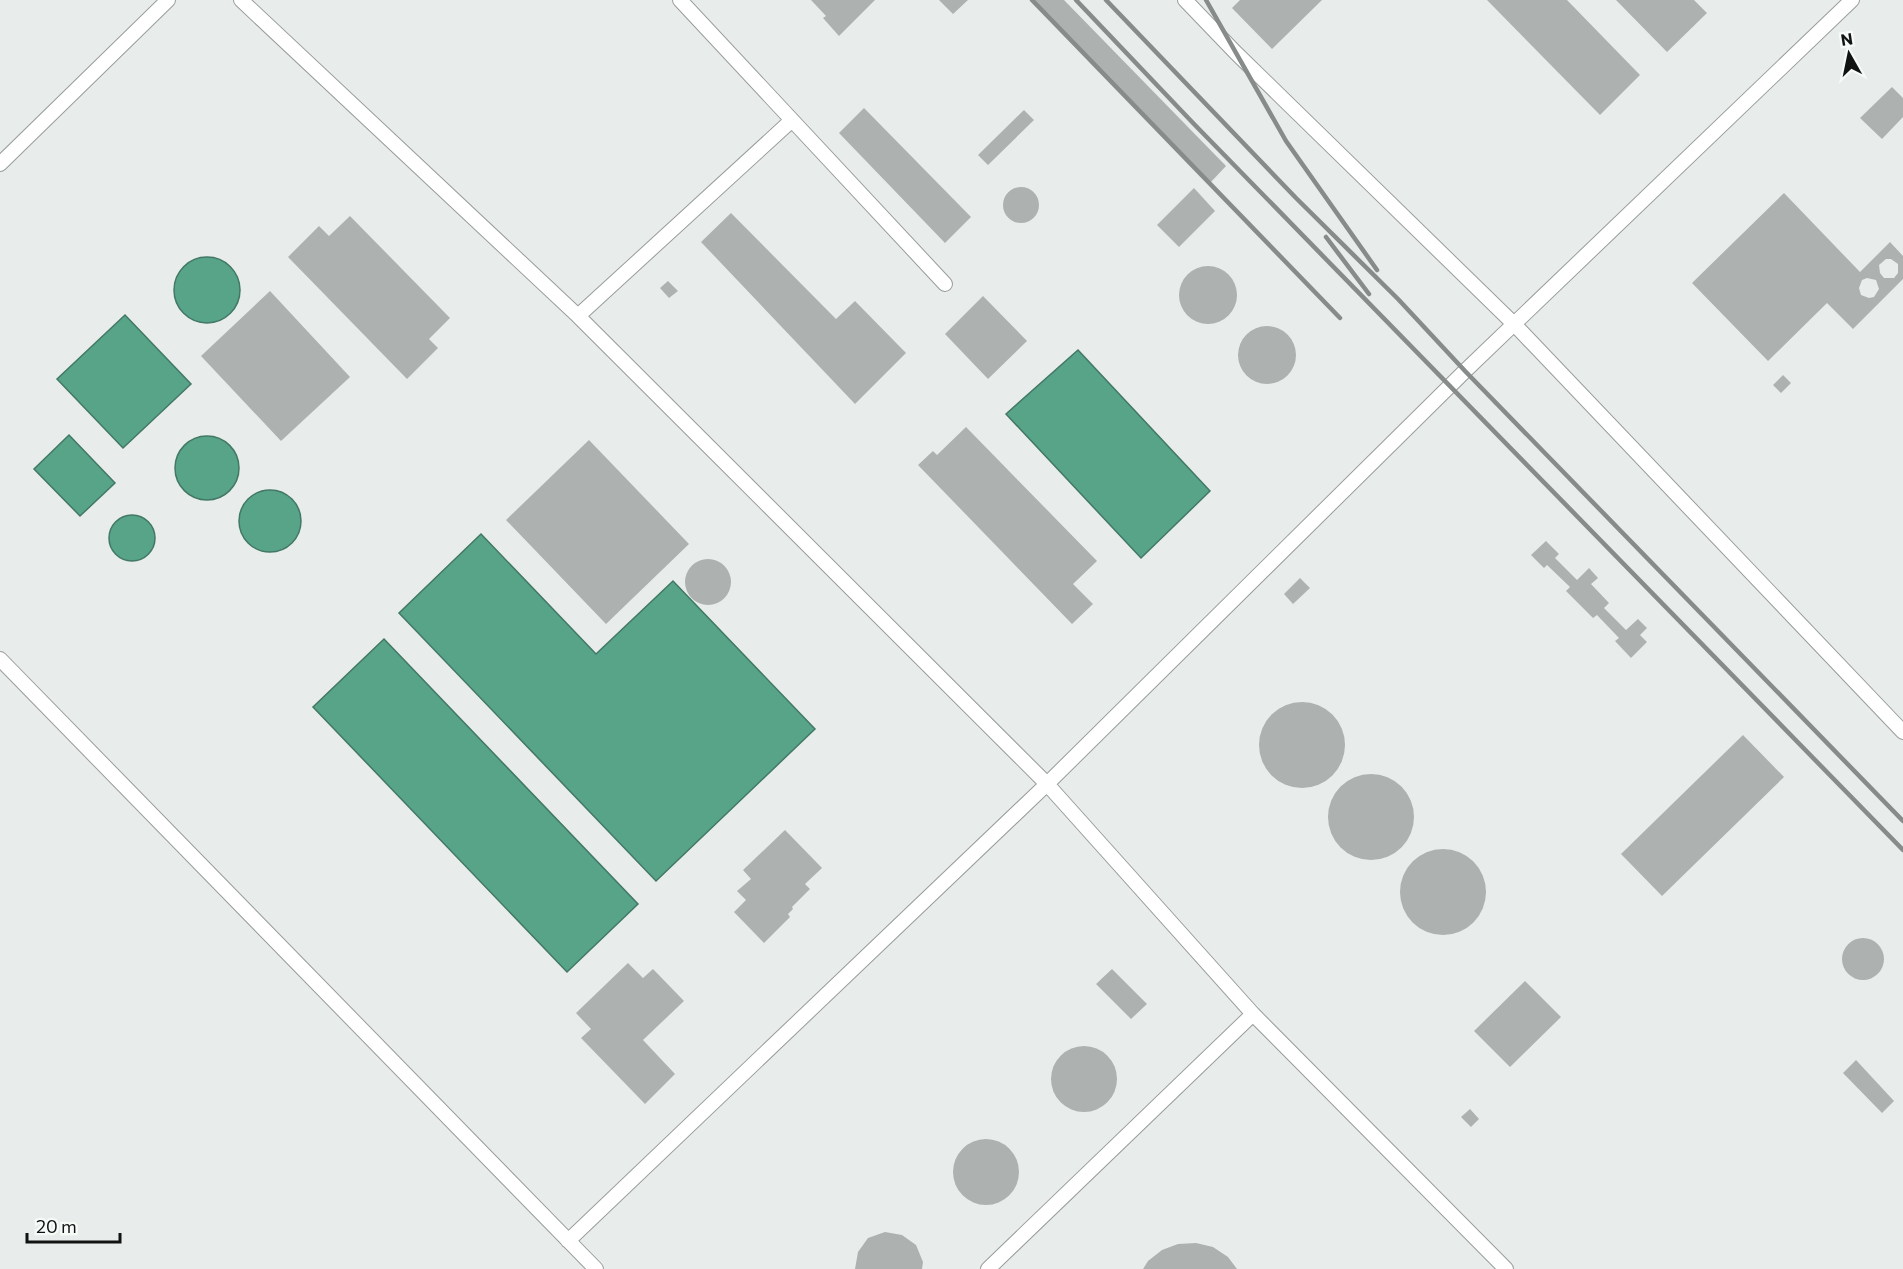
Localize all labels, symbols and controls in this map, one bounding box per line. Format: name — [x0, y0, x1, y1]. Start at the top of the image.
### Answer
north arrow — [1819, 24, 1879, 84]
text: N — [1839, 28, 1854, 49]
scale bar — [27, 1206, 120, 1244]
text: 20 m — [36, 1215, 77, 1237]

